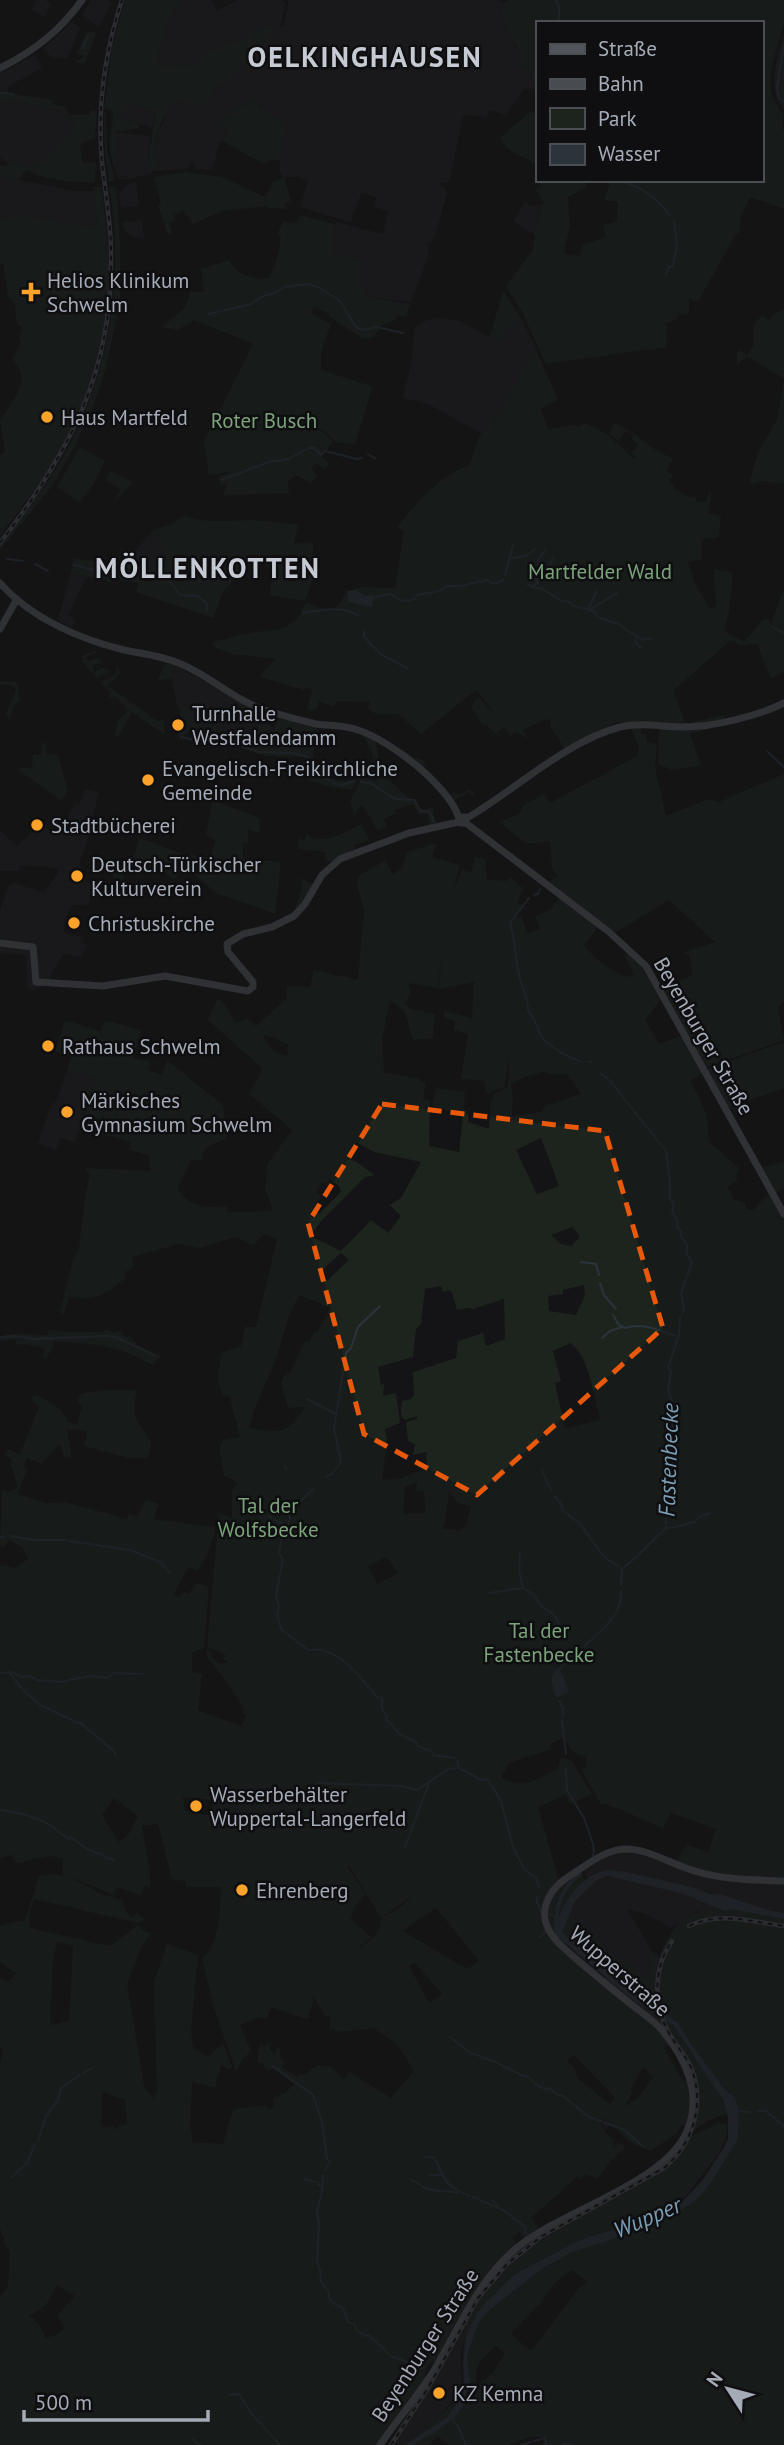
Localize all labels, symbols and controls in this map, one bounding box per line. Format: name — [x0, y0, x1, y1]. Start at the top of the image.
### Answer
legend — [536, 21, 763, 182]
text: Straße — [598, 35, 657, 62]
district label: OELKINGHAUSEN — [247, 38, 483, 75]
text: Bahn — [598, 70, 644, 97]
text: Park — [598, 105, 637, 132]
text: Wasser — [598, 140, 660, 167]
place label: Helios Klinikum Schwelm — [47, 267, 189, 318]
marker: Helios Klinikum Schwelm — [21, 282, 41, 302]
place label: Haus Martfeld — [61, 404, 188, 431]
park label: Roter Busch — [211, 407, 317, 434]
marker: Haus Martfeld — [39, 409, 55, 425]
district label: MÖLLENKOTTEN — [95, 549, 321, 586]
park label: Martfelder Wald — [528, 558, 672, 585]
place label: Turnhalle Westfalendamm — [192, 700, 336, 751]
marker: Turnhalle Westfalendamm — [170, 717, 186, 733]
place label: Evangelisch-Freikirchliche Gemeinde — [162, 755, 398, 806]
marker: Evangelisch-Freikirchliche Gemeinde — [140, 772, 156, 788]
place label: Stadtbücherei — [51, 812, 176, 839]
marker: Stadtbücherei — [29, 817, 45, 833]
place label: Deutsch-Türkischer Kulturverein — [91, 851, 261, 902]
marker: Deutsch-Türkischer Kulturverein — [69, 868, 85, 884]
place label: Christuskirche — [88, 910, 215, 937]
marker: Christuskirche — [66, 915, 82, 931]
street label: Beyenburger Straße — [648, 952, 760, 1120]
place label: Rathaus Schwelm — [62, 1033, 221, 1060]
marker: Rathaus Schwelm — [40, 1038, 56, 1054]
place label: Märkisches Gymnasium Schwelm — [81, 1087, 272, 1138]
marker: Märkisches Gymnasium Schwelm — [59, 1104, 75, 1120]
water label: Fastenbecke — [652, 1402, 684, 1518]
park label: Tal der Wolfsbecke — [217, 1492, 319, 1543]
park label: Tal der Fastenbecke — [484, 1617, 594, 1668]
place label: Wasserbehälter Wuppertal-Langerfeld — [210, 1781, 406, 1832]
marker: Wasserbehälter Wuppertal-Langerfeld — [188, 1798, 204, 1814]
place label: Ehrenberg — [256, 1877, 348, 1904]
marker: Ehrenberg — [234, 1882, 250, 1898]
street label: Wupperstraße — [564, 1920, 676, 2022]
water label: Wupper — [609, 2189, 687, 2244]
street label: Beyenburger Straße — [365, 2263, 485, 2427]
north arrow — [693, 2354, 763, 2424]
text: N — [701, 2367, 728, 2391]
scale bar — [24, 2378, 208, 2422]
place label: KZ Kemna — [453, 2380, 543, 2407]
marker: KZ Kemna — [431, 2385, 447, 2401]
text: 500 m — [35, 2389, 92, 2416]

